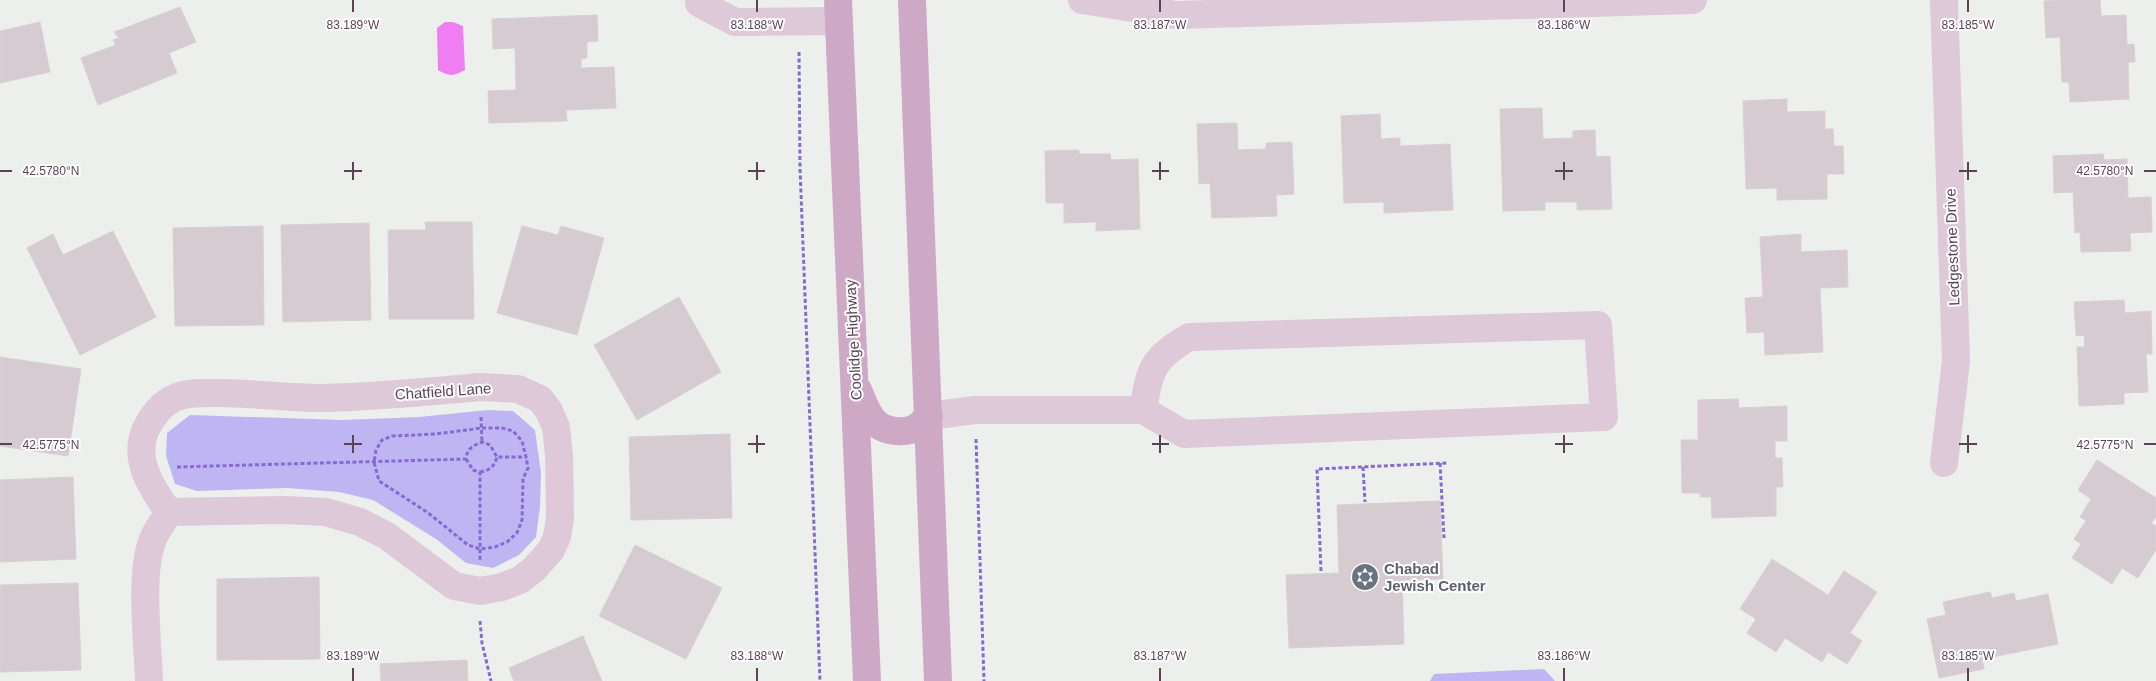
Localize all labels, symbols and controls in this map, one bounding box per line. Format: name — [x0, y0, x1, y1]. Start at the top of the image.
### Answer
text: 83.189°W — [327, 18, 380, 32]
text: 83.188°W — [731, 18, 784, 32]
text: 83.187°W — [1134, 18, 1187, 32]
text: 83.186°W — [1538, 18, 1591, 32]
text: 83.185°W — [1942, 18, 1995, 32]
text: 42.5780°N — [23, 164, 79, 178]
text: 42.5780°N — [2077, 164, 2133, 178]
street label: Ledgestone Drive — [1941, 188, 1963, 306]
street label: Coolidge Highway — [841, 279, 865, 401]
street label: Chatfield Lane — [394, 379, 492, 403]
text: 42.5775°N — [23, 438, 79, 452]
text: 42.5775°N — [2077, 438, 2133, 452]
place label: Chabad Jewish Center — [1384, 560, 1486, 594]
synagogue icon: Chabad Jewish Center — [1350, 562, 1380, 592]
text: 83.189°W — [327, 649, 380, 663]
text: 83.188°W — [731, 649, 784, 663]
text: 83.187°W — [1134, 649, 1187, 663]
text: 83.186°W — [1538, 649, 1591, 663]
text: 83.185°W — [1942, 649, 1995, 663]

